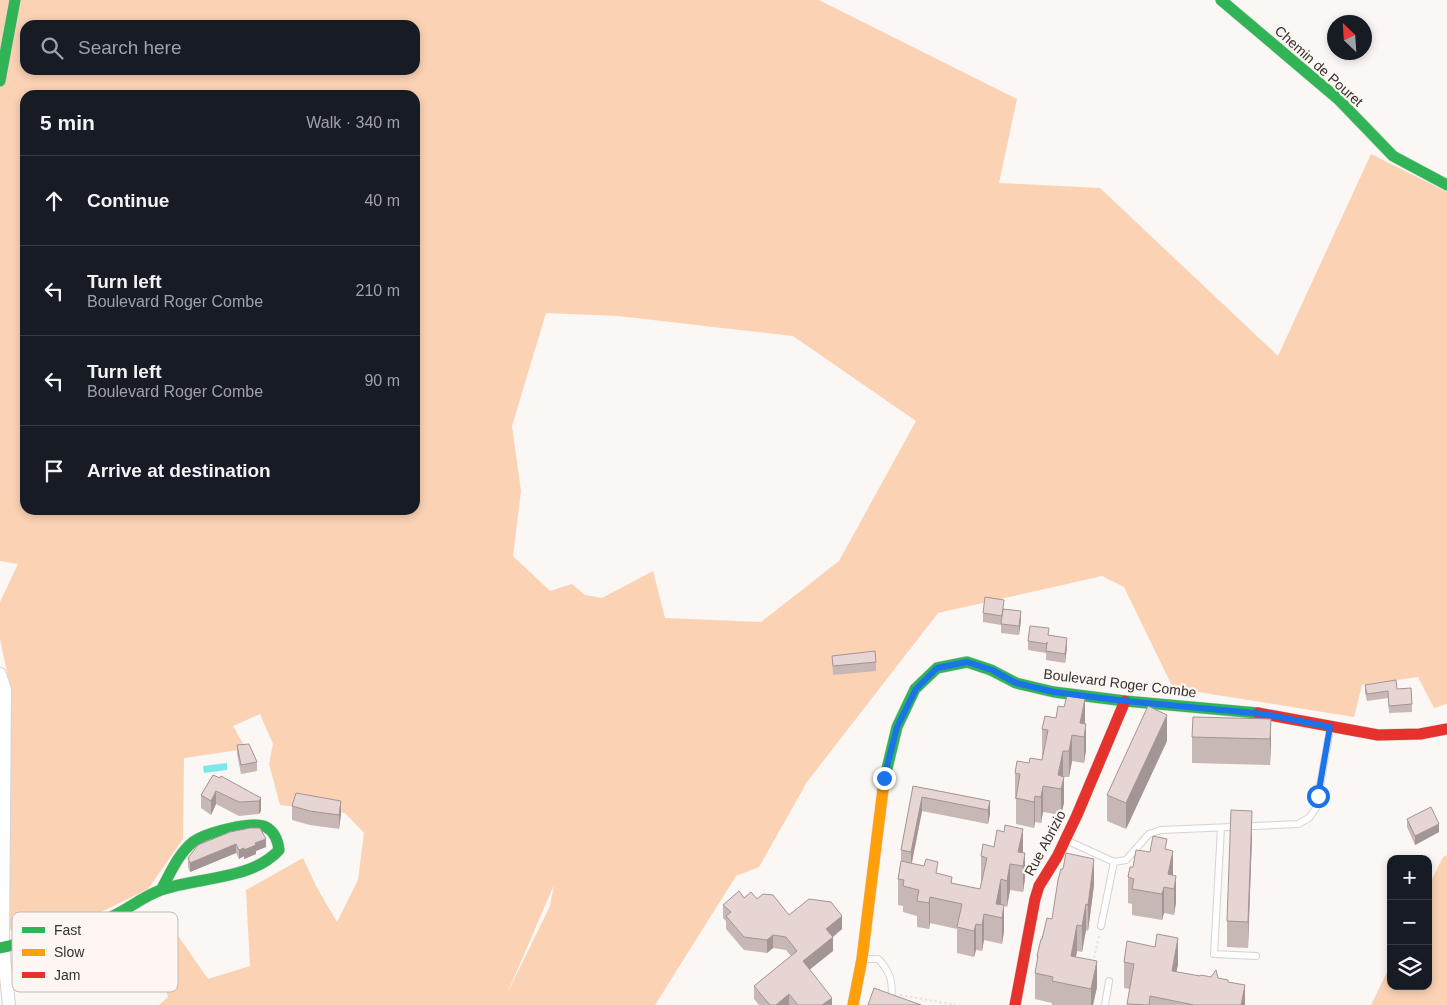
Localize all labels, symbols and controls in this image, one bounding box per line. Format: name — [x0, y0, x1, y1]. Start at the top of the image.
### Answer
north arrow — [1327, 15, 1372, 60]
search box — [20, 20, 420, 75]
street label: Chemin de Pouret — [1272, 22, 1366, 110]
icon: search — [38, 34, 66, 62]
text: Search here — [78, 37, 182, 58]
text: 5 min — [40, 111, 95, 134]
text: Walk · 340 m — [306, 114, 400, 131]
icon: ahead — [40, 187, 68, 215]
text: Continue — [87, 190, 169, 211]
text: 40 m — [364, 192, 400, 209]
text: Turn left — [87, 271, 162, 292]
icon: left — [40, 277, 68, 305]
text: 210 m — [356, 282, 400, 299]
text: Boulevard Roger Combe — [87, 293, 263, 310]
text: Turn left — [87, 361, 162, 382]
icon: left — [40, 367, 68, 395]
text: 90 m — [364, 372, 400, 389]
text: Boulevard Roger Combe — [87, 383, 263, 400]
icon: arrive — [40, 457, 68, 485]
text: Arrive at destination — [87, 460, 271, 481]
street label: Boulevard Roger Combe — [1043, 666, 1198, 700]
route end — [873, 767, 896, 790]
route start — [1307, 785, 1330, 808]
street label: Rue Abrizio — [1021, 807, 1069, 878]
map controls — [1387, 855, 1432, 990]
button: + — [1387, 855, 1432, 900]
button: − — [1387, 900, 1432, 945]
legend — [12, 912, 178, 992]
text: Fast — [54, 922, 81, 938]
text: Slow — [54, 944, 85, 960]
button: layers — [1387, 945, 1432, 990]
text: Jam — [54, 967, 80, 983]

